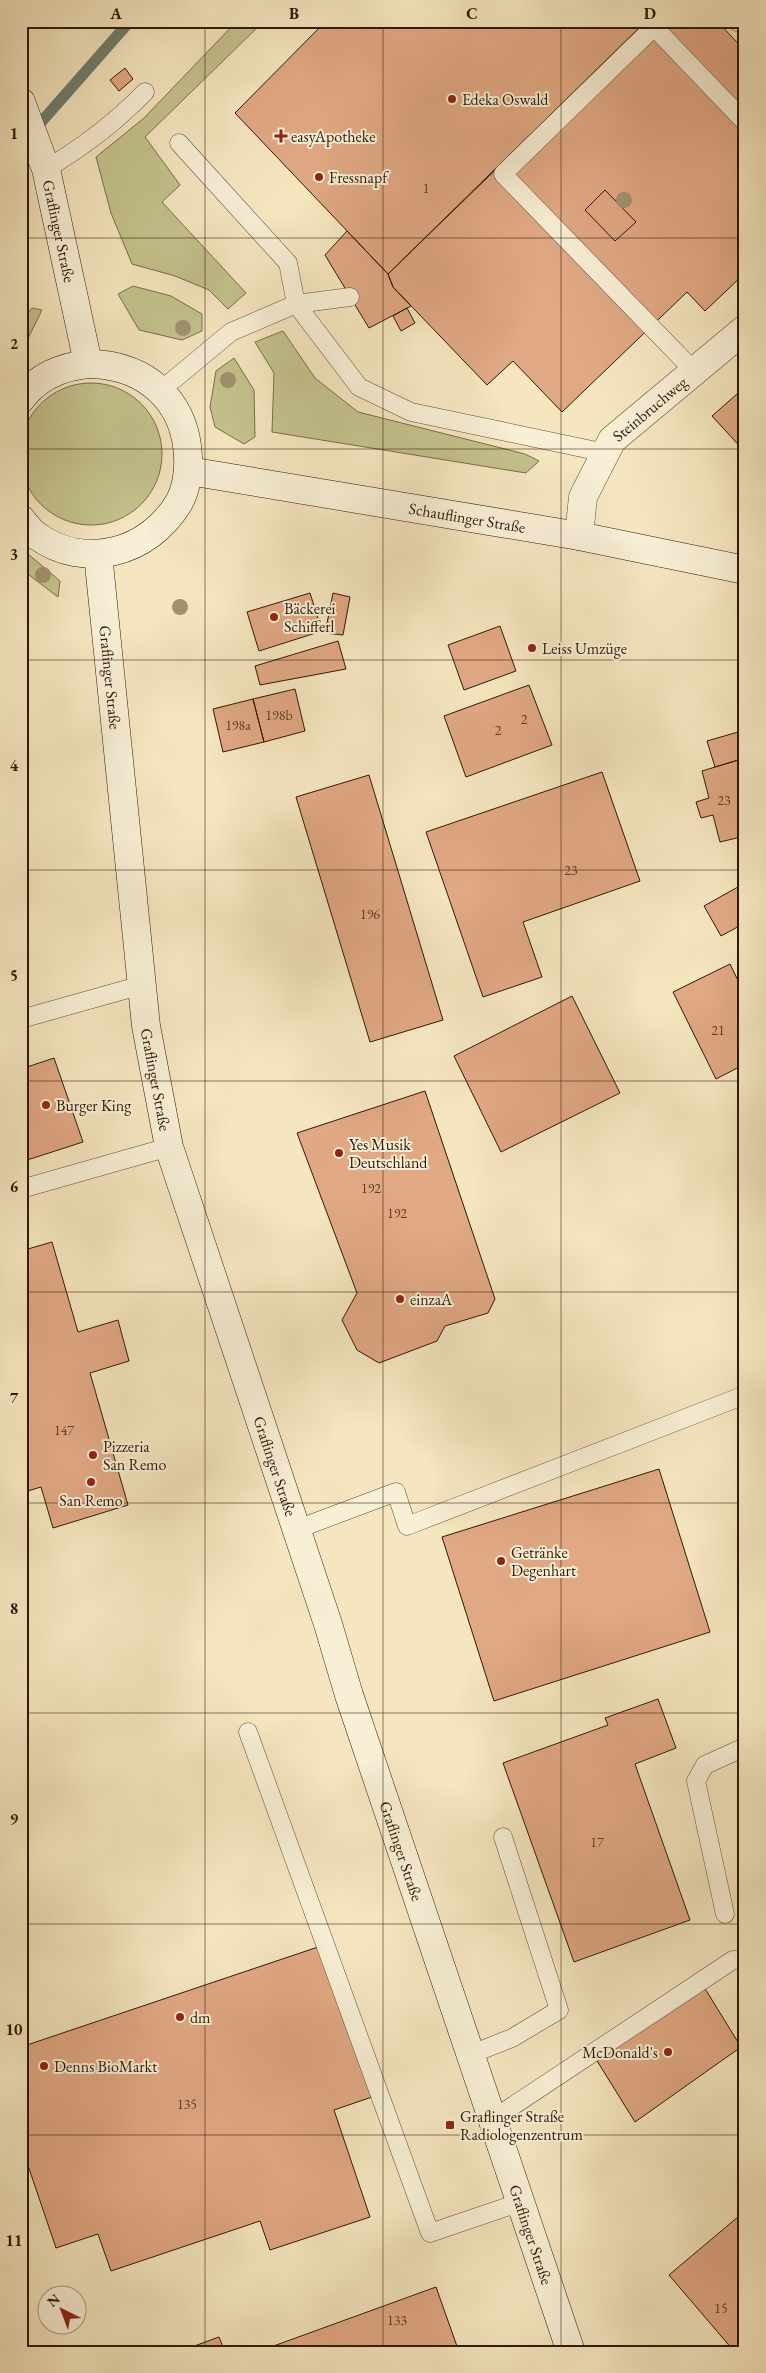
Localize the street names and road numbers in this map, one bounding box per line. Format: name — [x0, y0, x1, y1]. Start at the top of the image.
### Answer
street label: Graflinger Straße — [38, 178, 81, 284]
street label: Steinbruchweg — [608, 371, 692, 446]
street label: Schauflinger Straße — [407, 497, 527, 537]
street label: Graflinger Straße — [95, 624, 126, 730]
street label: Graflinger Straße — [136, 1026, 176, 1133]
street label: Graflinger Straße — [249, 1413, 302, 1519]
street label: Graflinger Straße — [375, 1798, 428, 1904]
street label: Graflinger Straße — [505, 2182, 558, 2287]

